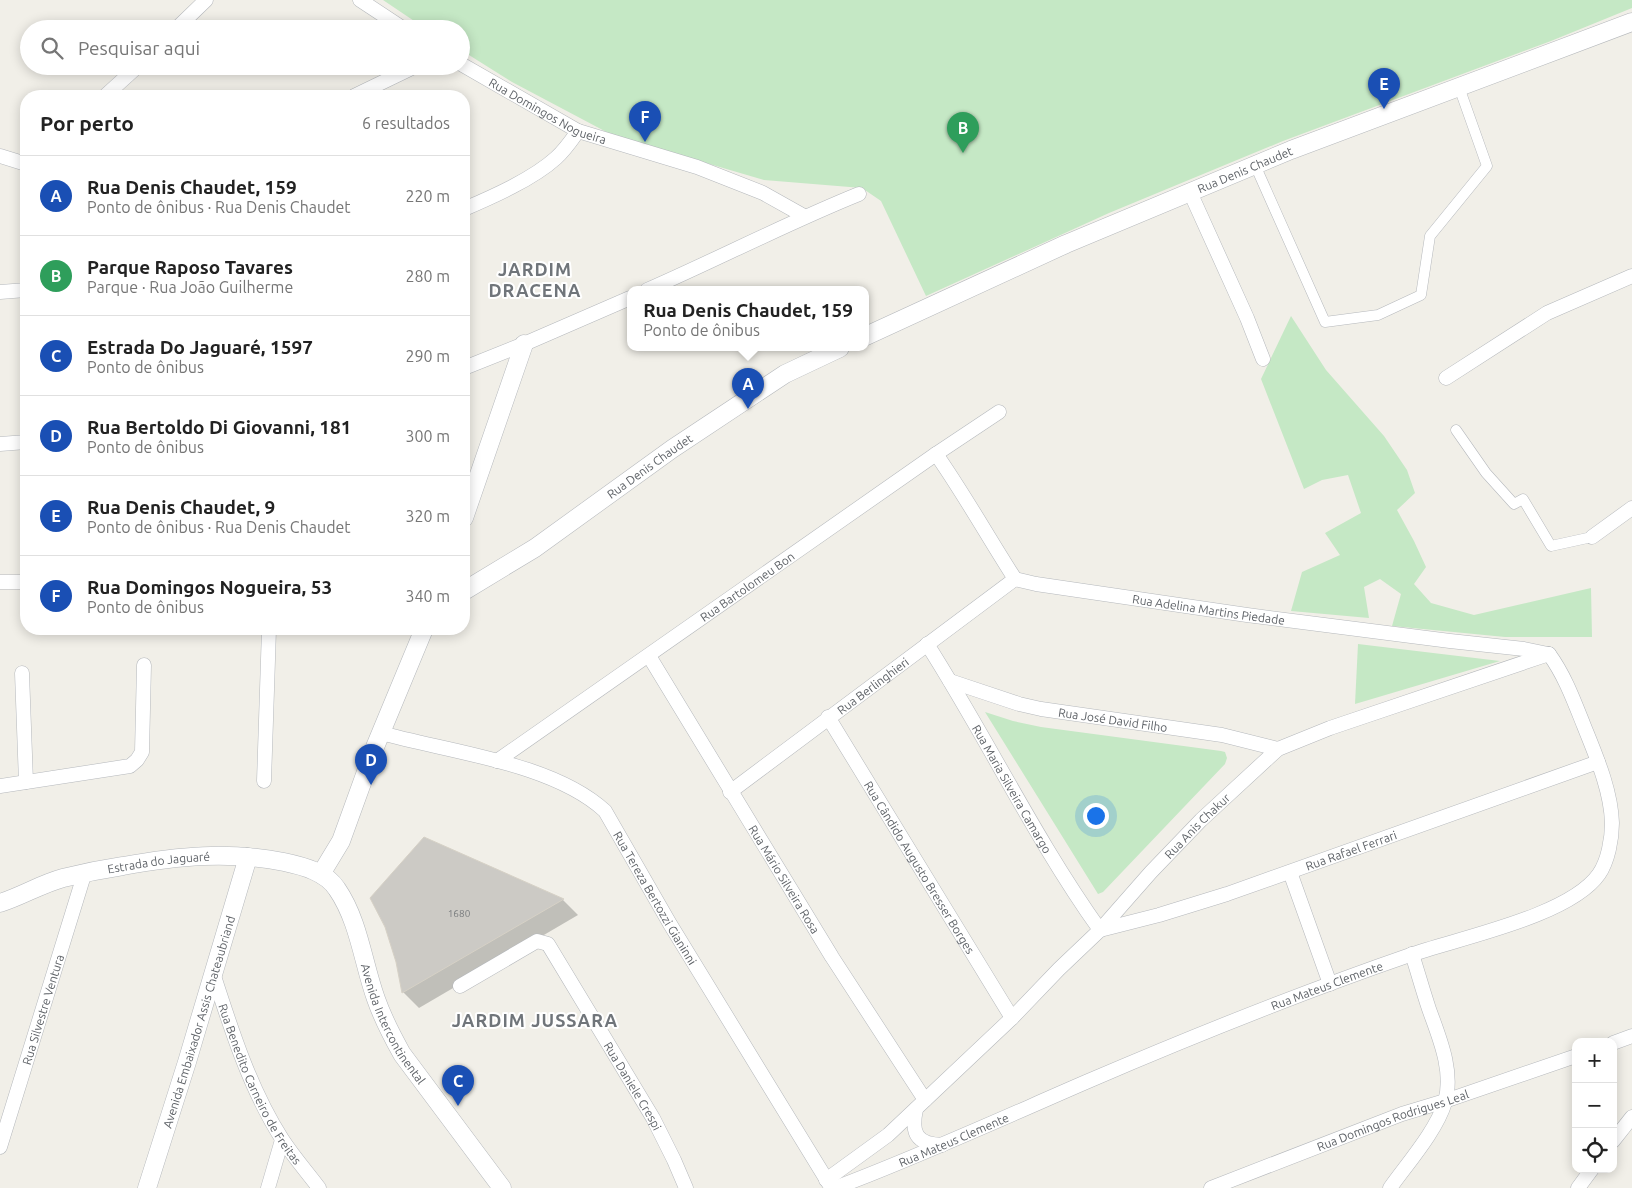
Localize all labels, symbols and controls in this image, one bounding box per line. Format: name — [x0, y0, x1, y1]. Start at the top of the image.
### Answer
search box — [20, 20, 470, 75]
icon: search — [38, 34, 66, 62]
text: Pesquisar aqui — [78, 37, 200, 59]
pin: E — [1368, 68, 1400, 109]
street label: Rua Domingos Nogueira — [487, 75, 608, 146]
pin: F — [629, 101, 661, 142]
text: Por perto — [40, 111, 134, 135]
pin: B — [947, 112, 979, 153]
text: 6 resultados — [362, 114, 450, 132]
street label: Rua Denis Chaudet — [1195, 144, 1295, 195]
text: Rua Denis Chaudet, 159 — [87, 176, 297, 198]
text: A — [50, 187, 62, 205]
text: 220 m — [405, 187, 450, 205]
text: Ponto de ônibus · Rua Denis Chaudet — [87, 198, 351, 216]
text: Parque Raposo Tavares — [87, 256, 293, 278]
district label: JARDIM DRACENA — [488, 259, 582, 300]
text: B — [51, 267, 61, 285]
text: 280 m — [405, 267, 450, 285]
text: Parque · Rua João Guilherme — [87, 278, 293, 296]
popup — [627, 286, 869, 351]
text: Rua Denis Chaudet, 159 — [643, 299, 853, 321]
text: Ponto de ônibus — [643, 321, 760, 339]
text: Estrada Do Jaguaré, 1597 — [87, 336, 313, 358]
text: C — [51, 347, 61, 365]
text: 290 m — [405, 347, 450, 365]
text: Ponto de ônibus — [87, 358, 204, 376]
pin: A — [732, 368, 764, 409]
text: Rua Bertoldo Di Giovanni, 181 — [87, 416, 351, 438]
text: D — [50, 427, 62, 445]
text: 300 m — [405, 427, 450, 445]
street label: Rua Denis Chaudet — [604, 431, 695, 500]
text: Ponto de ônibus — [87, 438, 204, 456]
text: Rua Denis Chaudet, 9 — [87, 496, 275, 518]
text: E — [51, 507, 61, 525]
text: 320 m — [405, 507, 450, 525]
text: Ponto de ônibus · Rua Denis Chaudet — [87, 518, 351, 536]
street label: Rua Bartolomeu Bon — [697, 549, 796, 624]
text: Rua Domingos Nogueira, 53 — [87, 576, 332, 598]
text: F — [52, 587, 61, 605]
text: 340 m — [405, 587, 450, 605]
street label: Rua Adelina Martins Piedade — [1132, 592, 1286, 626]
text: Ponto de ônibus — [87, 598, 204, 616]
street label: Rua Berlinghieri — [834, 655, 911, 716]
street label: Rua José David Filho — [1057, 705, 1168, 734]
street label: Rua Maria Silveira Camargo — [970, 722, 1055, 855]
pin: D — [355, 744, 387, 785]
street label: Rua Cândido Augusto Bresser Borges — [862, 779, 977, 956]
street label: Rua Anis Chakur — [1161, 790, 1232, 861]
your location — [1083, 803, 1109, 829]
street label: Rua Mário Silveira Rosa — [747, 823, 822, 935]
street label: Rua Rafael Ferrari — [1304, 828, 1398, 872]
street label: Rua Tereza Bertozzi Gianinni — [612, 829, 700, 967]
street label: Estrada do Jaguaré — [106, 849, 210, 875]
house number: 1680 — [448, 908, 471, 919]
street label: Avenida Embaixador Assis Chateaubriand — [160, 914, 237, 1130]
street label: Rua Silvestre Ventura — [19, 953, 66, 1066]
street label: Rua Mateus Clemente — [1269, 959, 1384, 1012]
street label: Avenida Intercontinental — [359, 962, 428, 1086]
street label: Rua Benedito Carneiro de Freitas — [217, 1002, 304, 1167]
district label: JARDIM JUSSARA — [452, 1010, 618, 1030]
map controls — [1572, 1038, 1617, 1173]
button: + — [1572, 1038, 1617, 1083]
street label: Rua Daniele Crespi — [602, 1039, 664, 1132]
pin: C — [442, 1065, 474, 1106]
button: − — [1572, 1083, 1617, 1128]
street label: Rua Domingos Rodrigues Leal — [1315, 1087, 1470, 1153]
street label: Rua Mateus Clemente — [897, 1110, 1011, 1169]
button: locate — [1572, 1128, 1617, 1173]

